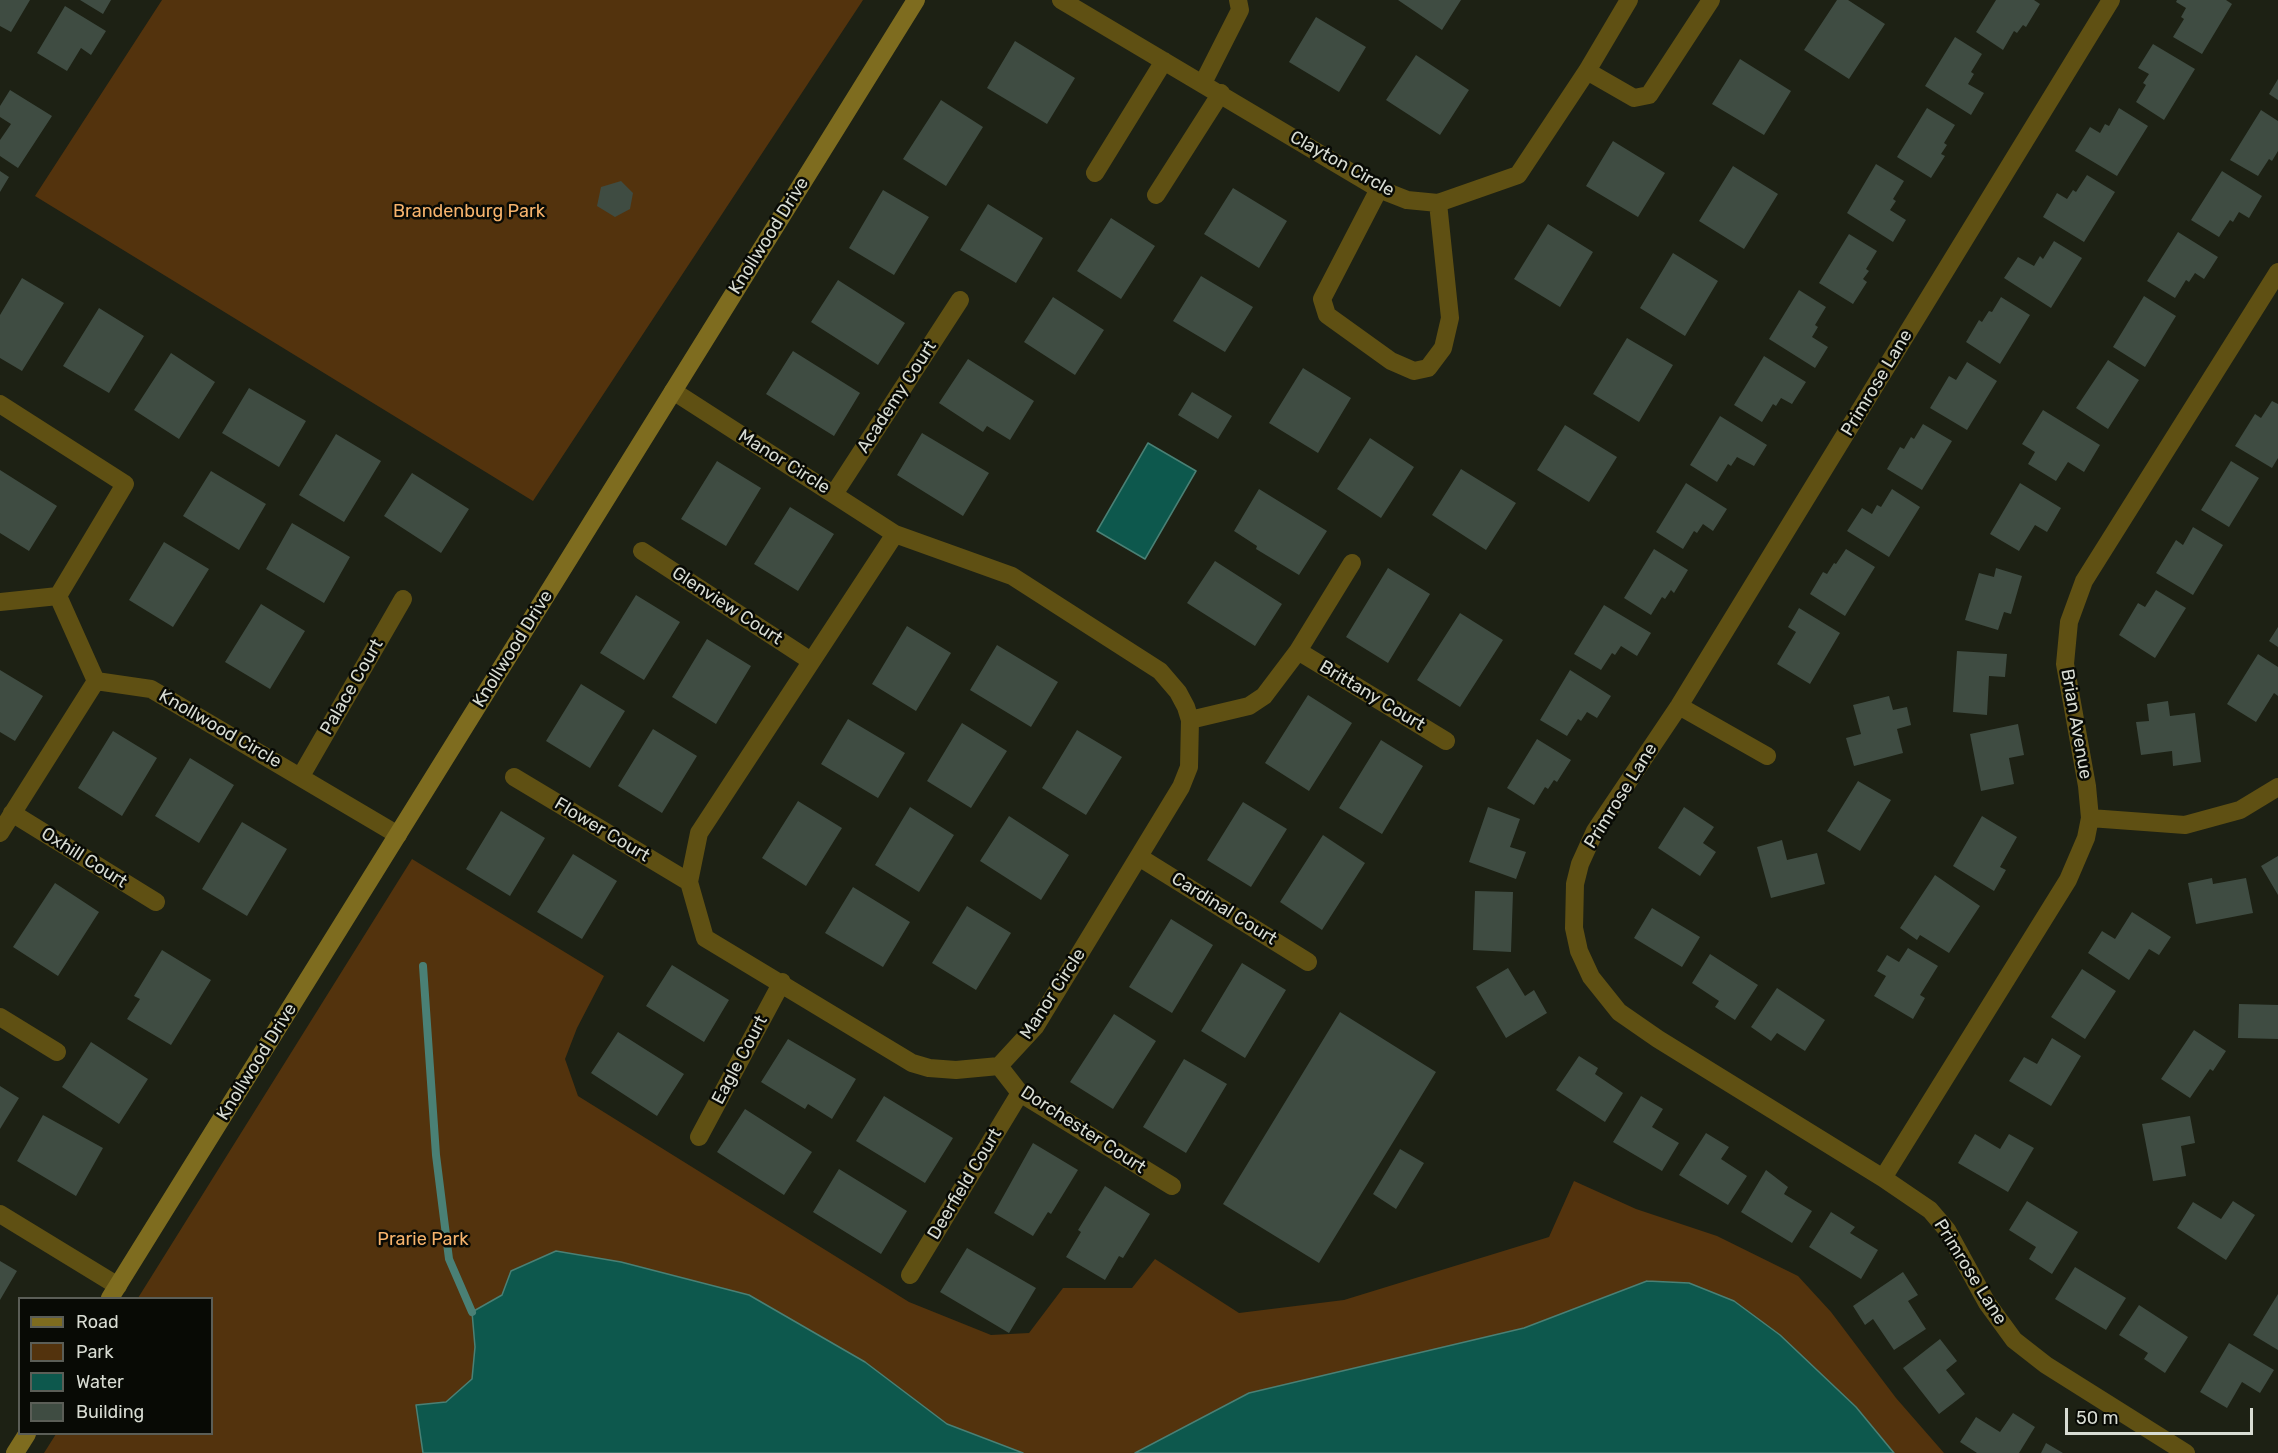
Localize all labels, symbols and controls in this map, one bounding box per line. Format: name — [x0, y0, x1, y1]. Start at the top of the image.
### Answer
street label: Clayton Circle — [1286, 126, 1398, 202]
street label: Knollwood Drive — [724, 173, 814, 299]
park label: Brandenburg Park — [393, 201, 545, 223]
street label: Primrose Lane — [1837, 326, 1917, 440]
street label: Academy Court — [853, 337, 941, 457]
street label: Manor Circle — [734, 425, 834, 499]
street label: Glenview Court — [668, 562, 786, 650]
street label: Knollwood Drive — [468, 586, 558, 712]
street label: Palace Court — [316, 635, 388, 739]
street label: Brittany Court — [1315, 656, 1429, 736]
street label: Brian Avenue — [2056, 667, 2096, 781]
street label: Knollwood Circle — [155, 685, 285, 773]
street label: Primrose Lane — [1580, 739, 1662, 853]
street label: Flower Court — [550, 793, 654, 867]
street label: Oxhill Court — [37, 823, 131, 893]
street label: Cardinal Court — [1167, 868, 1281, 950]
street label: Manor Circle — [1016, 944, 1090, 1044]
street label: Knollwood Drive — [212, 999, 302, 1125]
street label: Eagle Court — [708, 1012, 772, 1108]
street label: Dorchester Court — [1016, 1081, 1150, 1179]
street label: Deerfield Court — [923, 1124, 1007, 1244]
street label: Primrose Lane — [1929, 1215, 2011, 1329]
park label: Prarie Park — [377, 1229, 469, 1251]
legend — [18, 1297, 213, 1435]
text: Road — [76, 1311, 119, 1333]
text: Park — [76, 1341, 113, 1363]
text: Water — [76, 1371, 124, 1393]
scale bar — [2068, 1396, 2256, 1434]
text: Building — [76, 1401, 144, 1423]
text: 50 m — [2076, 1407, 2119, 1429]

